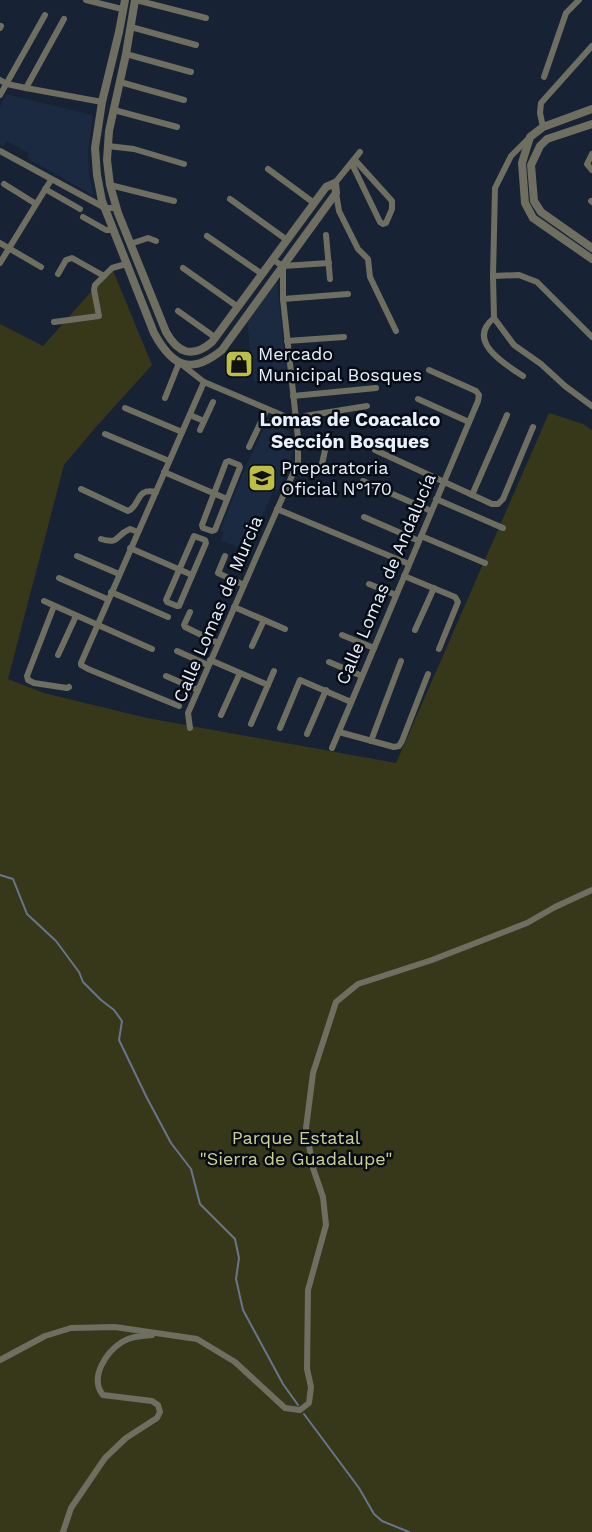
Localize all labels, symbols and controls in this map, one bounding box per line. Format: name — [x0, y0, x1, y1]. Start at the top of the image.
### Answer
place label: Mercado Municipal Bosques — [258, 343, 422, 385]
shop icon: Mercado Municipal Bosques — [224, 349, 254, 379]
district label: Lomas de Coacalco Sección Bosques — [260, 408, 440, 453]
place label: Preparatoria Oficial N°170 — [281, 457, 392, 499]
school or university icon: Preparatoria Oficial N°170 — [247, 463, 277, 493]
street label: Calle Lomas de Andalucía — [331, 470, 440, 688]
street label: Calle Lomas de Murcia — [169, 512, 266, 705]
park label: Parque Estatal "Sierra de Guadalupe" — [199, 1127, 393, 1169]

